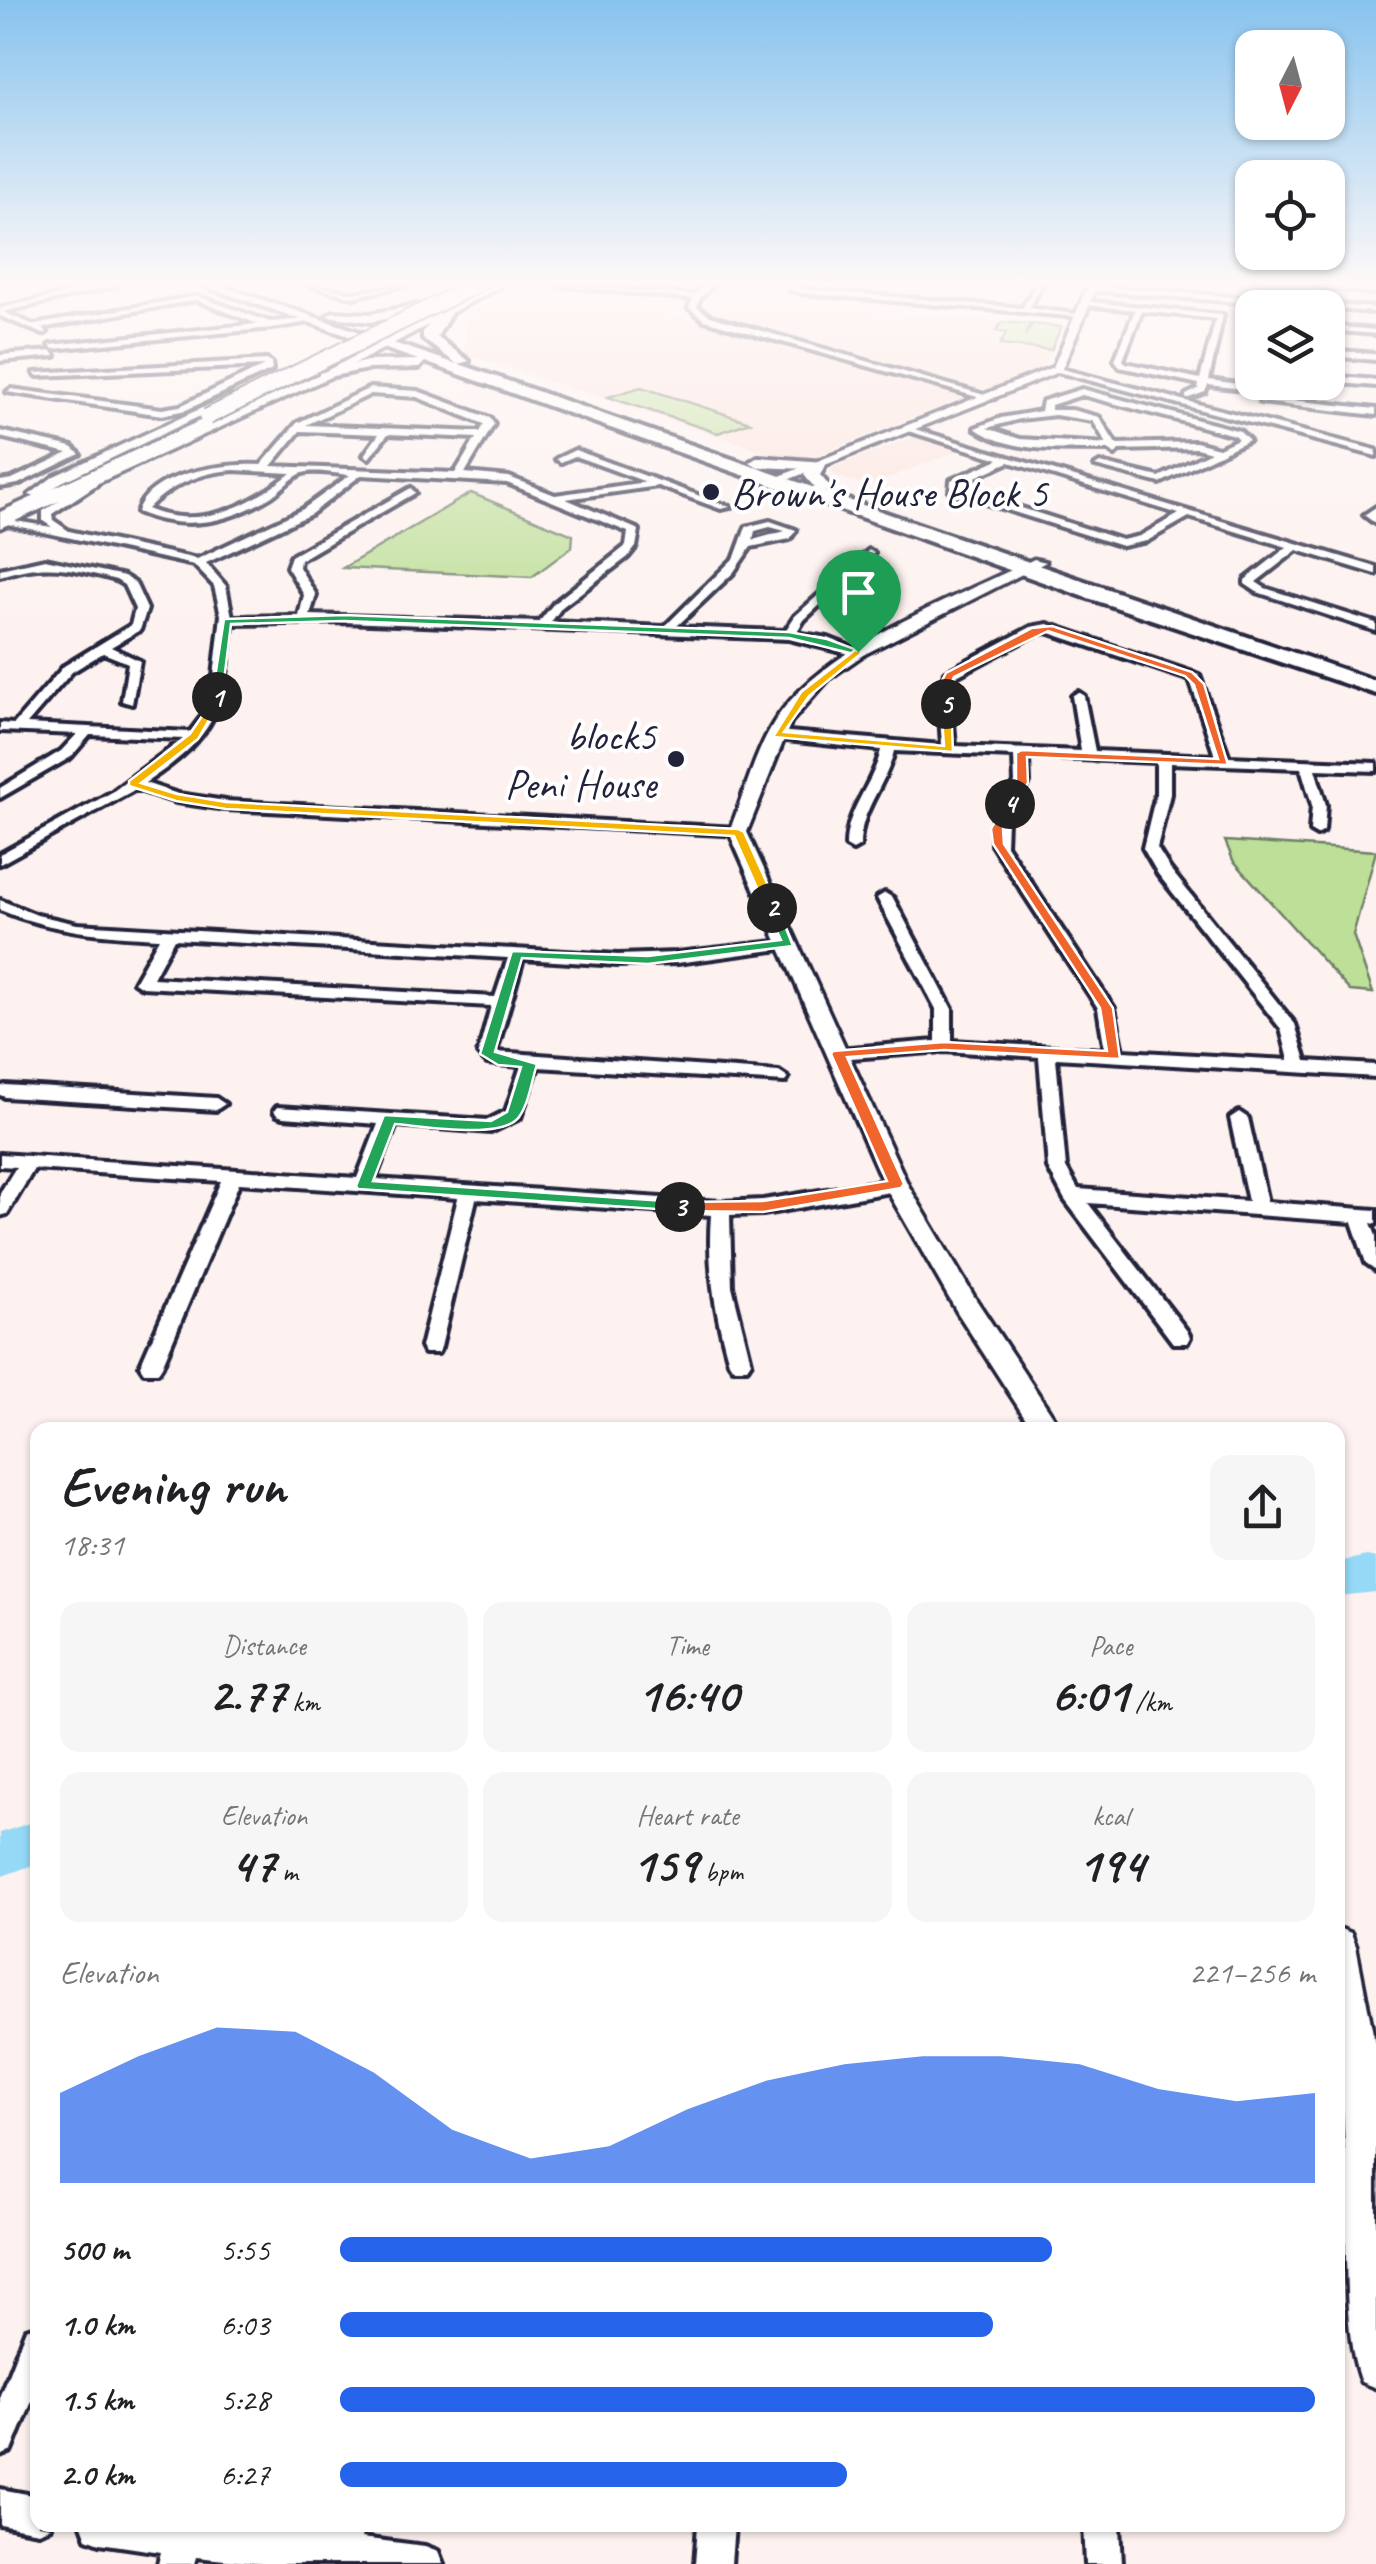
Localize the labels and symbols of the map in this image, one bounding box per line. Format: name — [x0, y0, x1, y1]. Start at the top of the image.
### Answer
north arrow — [1235, 30, 1345, 140]
place label: Brown's House Block 5 — [731, 467, 1050, 520]
marker: Brown's House Block 5 — [700, 481, 722, 503]
pin — [816, 550, 901, 653]
pin: 1 — [192, 672, 242, 722]
pin: 5 — [921, 679, 971, 729]
place label: block5 Peni House — [505, 710, 658, 811]
marker: block5 Peni House — [665, 748, 687, 770]
pin: 4 — [985, 779, 1035, 829]
pin: 2 — [747, 883, 797, 933]
pin: 3 — [655, 1182, 705, 1232]

